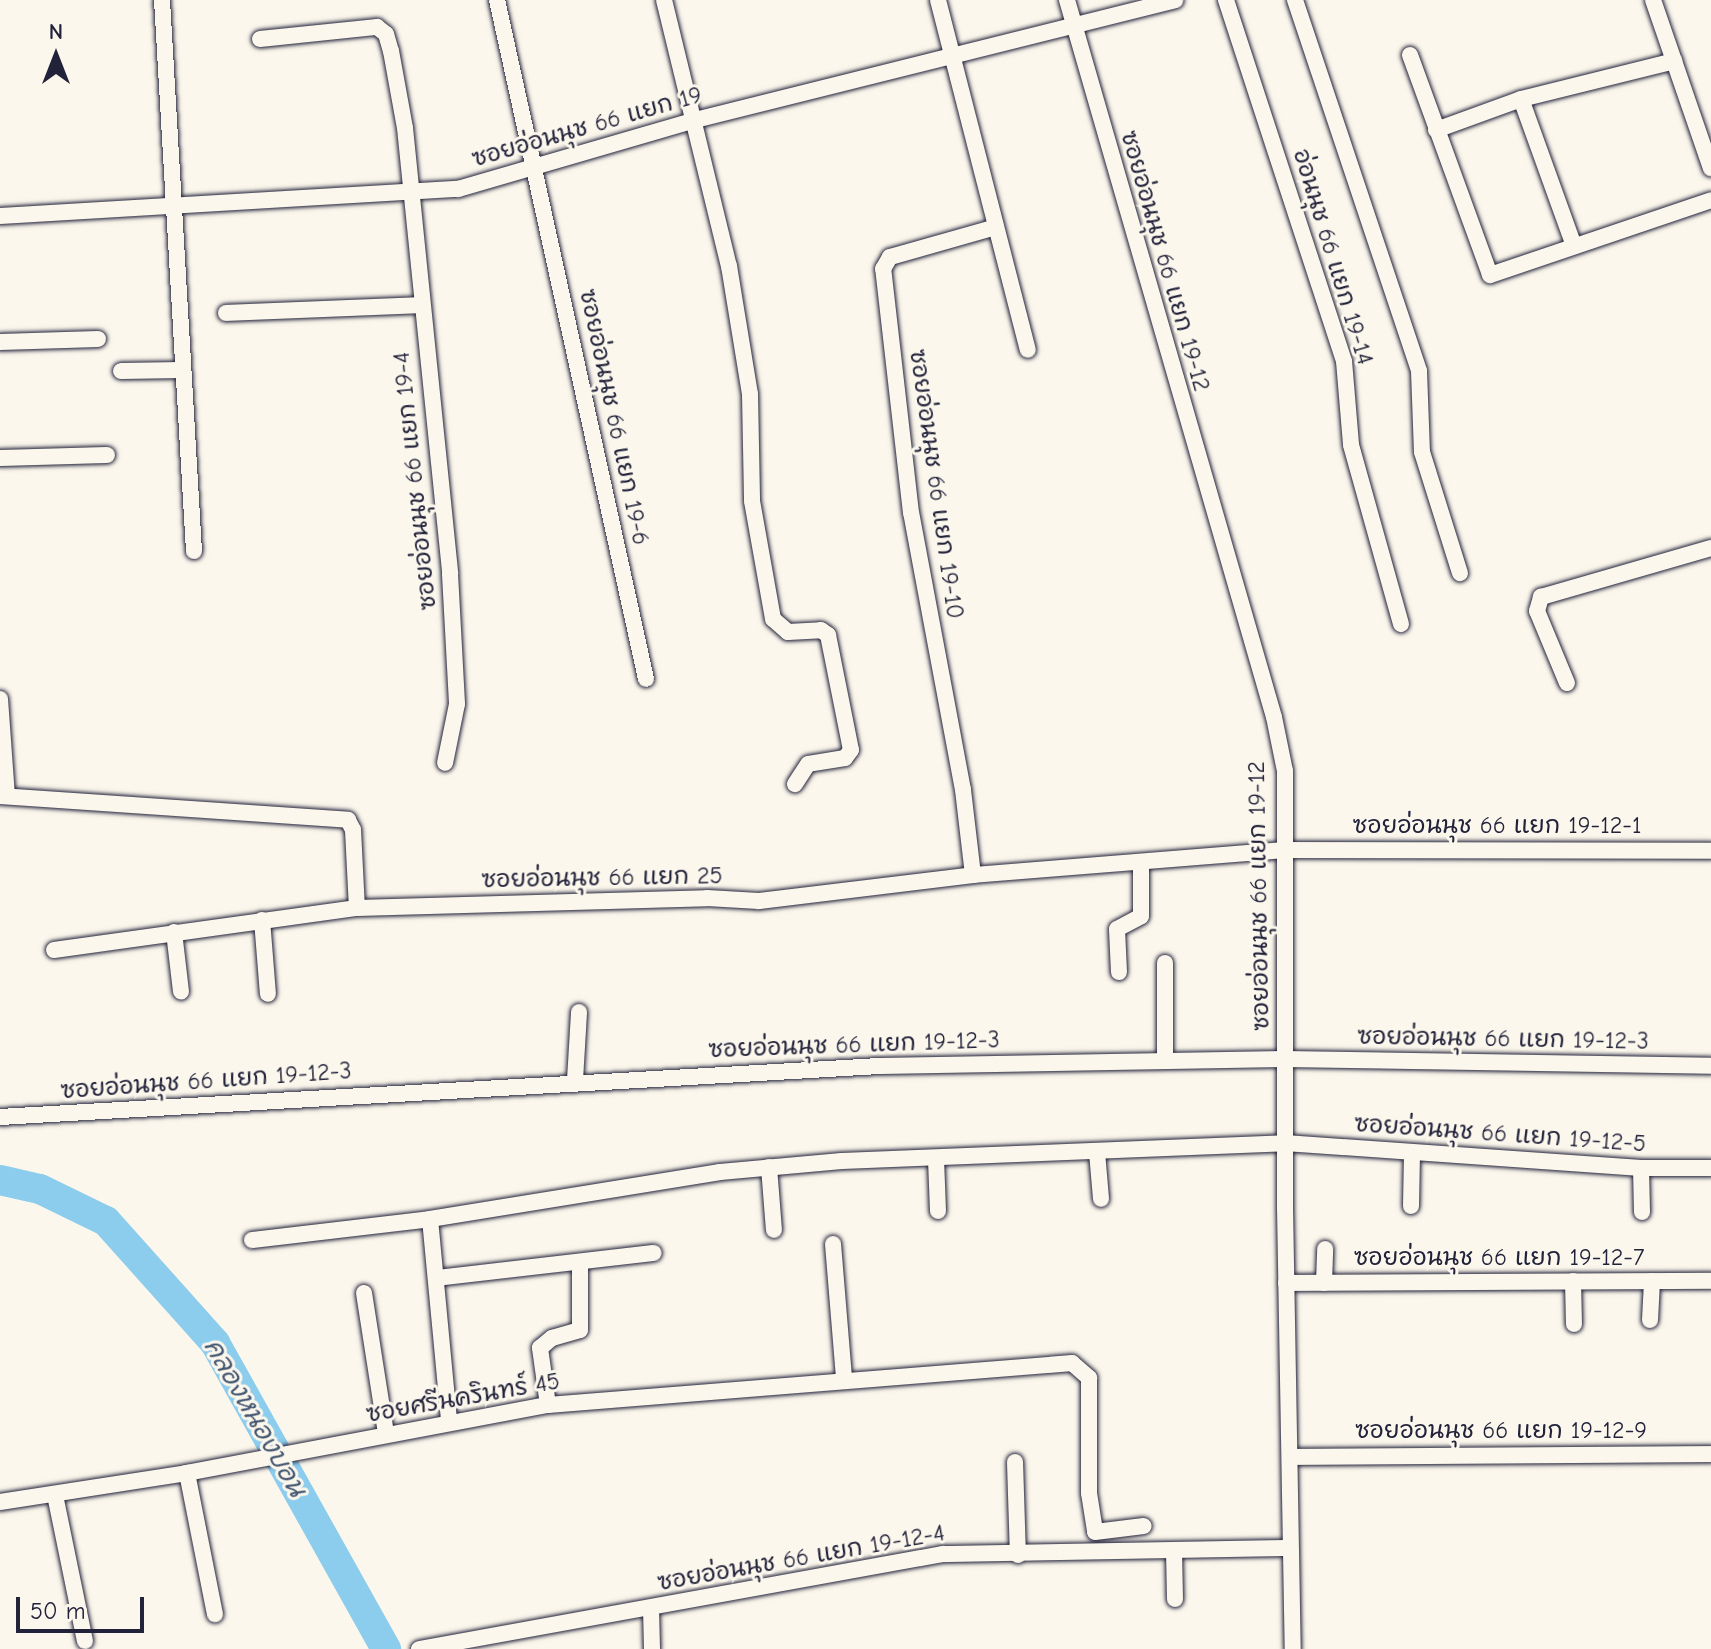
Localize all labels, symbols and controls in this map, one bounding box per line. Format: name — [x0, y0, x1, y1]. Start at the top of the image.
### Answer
north arrow — [16, 16, 96, 96]
text: N — [49, 19, 63, 45]
street label: ซอยอ่อนนุช 66 แยก 19 — [469, 80, 705, 174]
street label: ซอยอ่อนนุช 66 แยก 19-12 — [1114, 127, 1216, 395]
street label: อ่อนนุช 66 แยก 19-14 — [1286, 146, 1380, 368]
street label: ซอยอ่อนนุช 66 แยก 19-6 — [573, 287, 655, 547]
street label: ซอยอ่อนนุช 66 แยก 19-10 — [903, 347, 969, 621]
street label: ซอยอ่อนนุช 66 แยก 19-4 — [387, 351, 443, 611]
street label: ซอยอ่อนนุช 66 แยก 19-12 — [1242, 761, 1276, 1031]
street label: ซอยอ่อนนุช 66 แยก 19-12-1 — [1353, 812, 1641, 840]
street label: ซอยอ่อนนุช 66 แยก 25 — [481, 861, 723, 895]
street label: ซอยอ่อนนุช 66 แยก 19-12-3 — [1357, 1022, 1649, 1056]
street label: ซอยอ่อนนุช 66 แยก 19-12-3 — [708, 1026, 1000, 1064]
street label: ซอยอ่อนนุช 66 แยก 19-12-3 — [60, 1056, 352, 1106]
street label: ซอยอ่อนนุช 66 แยก 19-12-5 — [1353, 1109, 1647, 1159]
street label: ซอยอ่อนนุช 66 แยก 19-12-7 — [1354, 1244, 1644, 1272]
water label: คลองหนองบอน — [196, 1334, 312, 1502]
street label: ซอยศรีนครินทร์ 45 — [364, 1367, 562, 1429]
street label: ซอยอ่อนนุช 66 แยก 19-12-9 — [1355, 1417, 1647, 1445]
street label: ซอยอ่อนนุช 66 แยก 19-12-4 — [655, 1519, 947, 1597]
scale bar — [20, 1581, 148, 1631]
text: 50 m — [30, 1597, 86, 1625]

